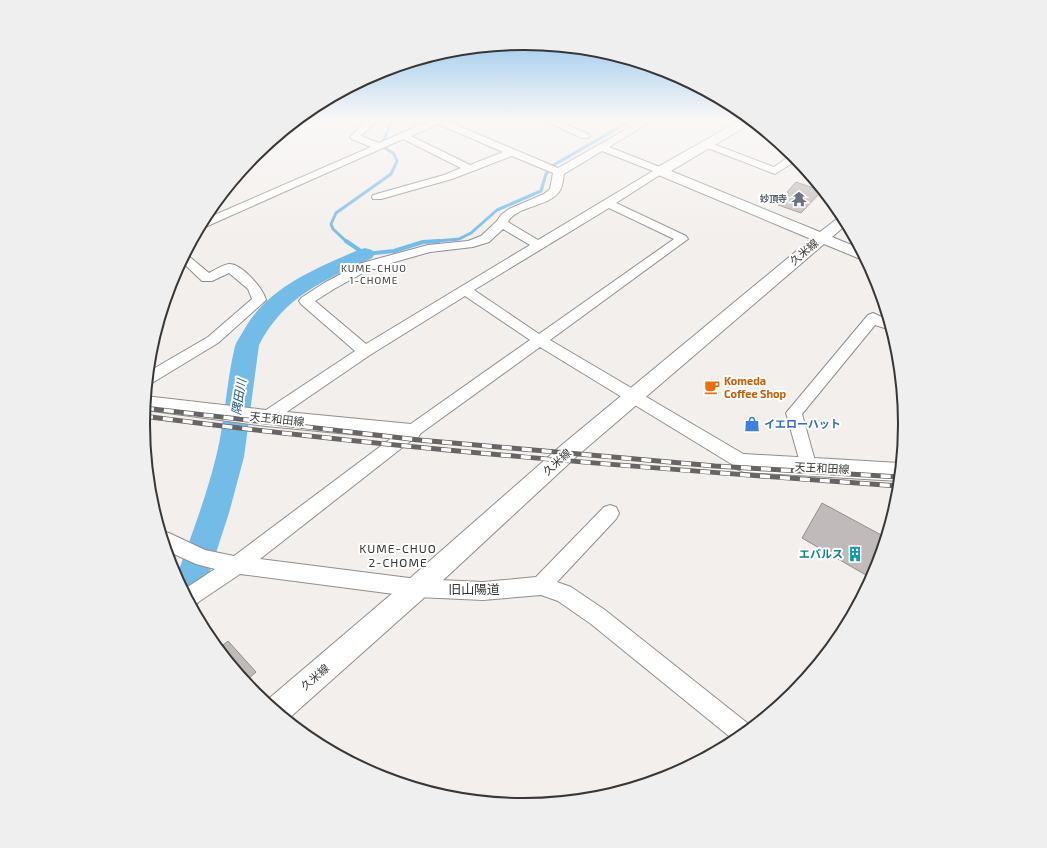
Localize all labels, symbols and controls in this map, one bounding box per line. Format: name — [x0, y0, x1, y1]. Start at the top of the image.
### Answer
temple icon: 妙頂寺 — [790, 190, 808, 208]
place label: 妙頂寺 — [760, 193, 787, 204]
street label: 久米線 — [787, 236, 820, 267]
district label: KUME-CHUO 1-CHOME — [341, 262, 407, 286]
place label: Komeda Coffee Shop — [724, 374, 787, 400]
water label: 隅田川 — [228, 376, 248, 416]
cafe icon: Komeda Coffee Shop — [703, 378, 721, 396]
street label: 天王和田線 — [249, 409, 305, 428]
shop icon: イエローハット — [743, 415, 761, 433]
place label: イエローハット — [764, 417, 841, 430]
street label: 久米線 — [540, 446, 573, 477]
street label: 天王和田線 — [794, 460, 850, 475]
district label: KUME-CHUO 2-CHOME — [359, 541, 437, 569]
building icon: エバルス — [846, 545, 864, 563]
place label: エバルス — [799, 547, 843, 560]
street label: 旧山陽道 — [448, 581, 500, 597]
street label: 久米線 — [298, 661, 331, 692]

